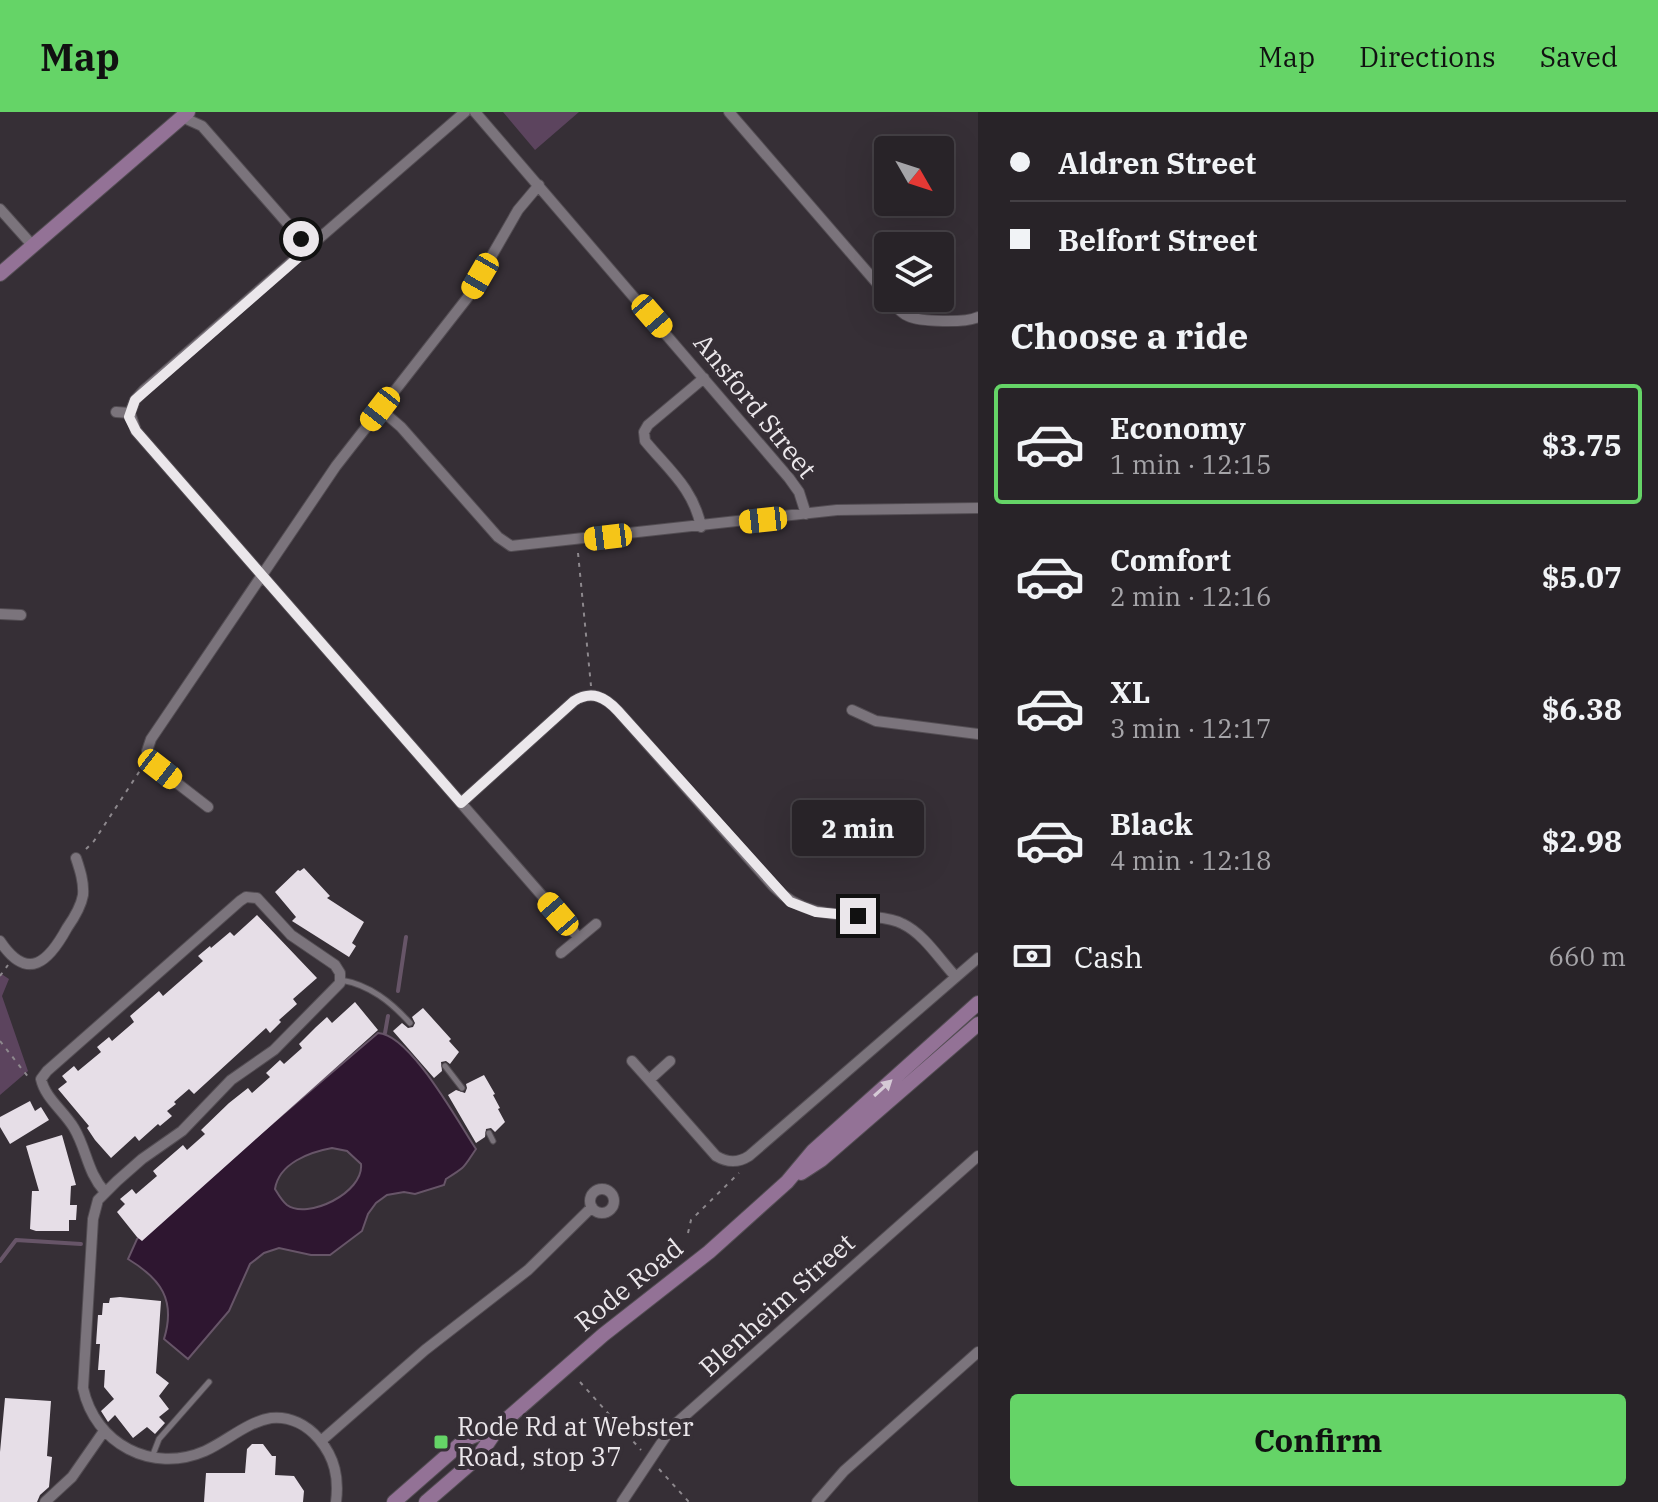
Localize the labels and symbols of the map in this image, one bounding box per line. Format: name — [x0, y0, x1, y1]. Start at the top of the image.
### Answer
north arrow — [874, 136, 954, 216]
route start — [283, 221, 319, 257]
car — [458, 249, 502, 303]
car — [627, 290, 677, 342]
street label: Ansford Street — [687, 326, 825, 485]
car — [356, 383, 404, 435]
car — [738, 506, 788, 534]
car — [583, 522, 633, 552]
car — [134, 745, 186, 793]
callout: 2 min — [792, 800, 924, 856]
car — [533, 888, 583, 940]
route end — [840, 898, 876, 934]
one-way arrow — [873, 1080, 892, 1098]
street label: Blenheim Street — [691, 1225, 861, 1383]
street label: Rode Road — [567, 1230, 690, 1338]
place label: Rode Rd at Webster Road, stop 37 — [457, 1409, 694, 1473]
marker: Rode Rd at Webster Road, stop 37 — [432, 1433, 450, 1451]

